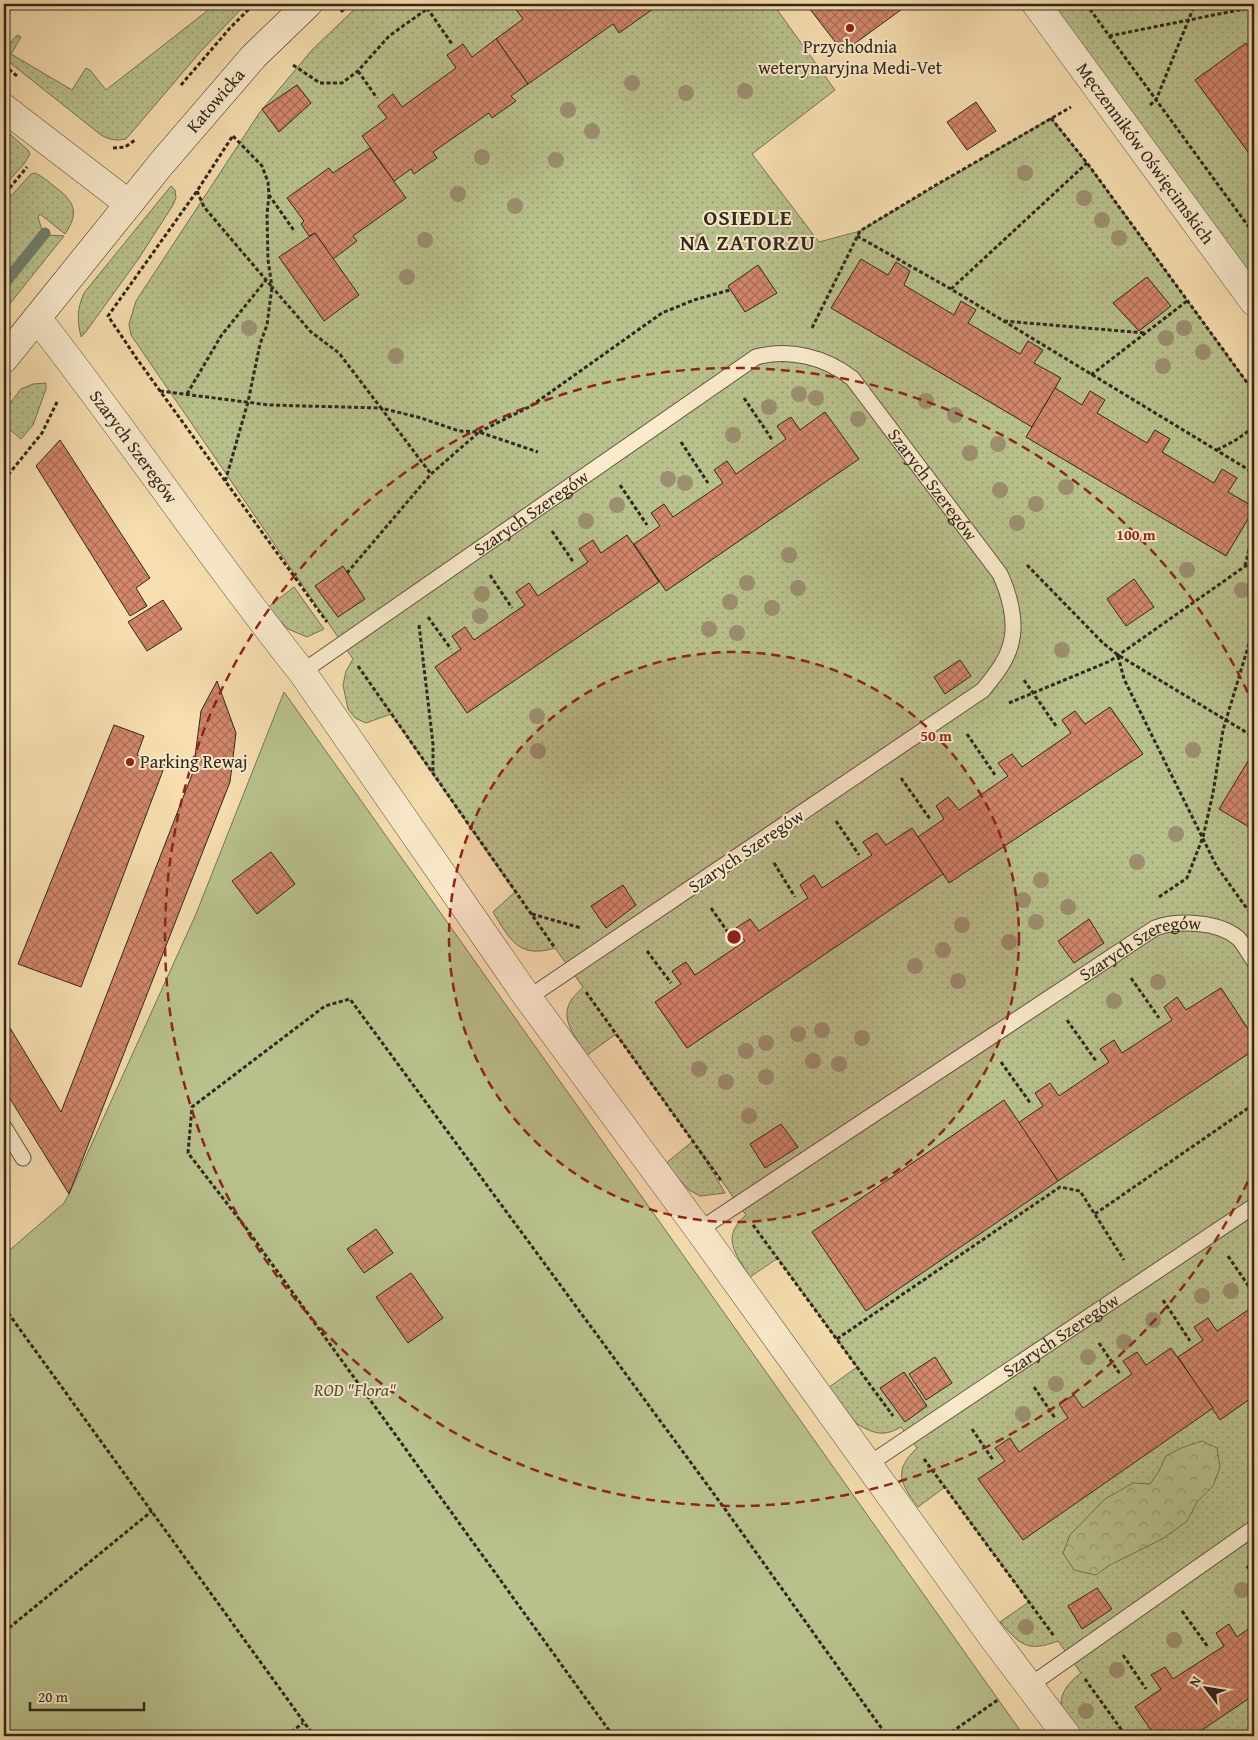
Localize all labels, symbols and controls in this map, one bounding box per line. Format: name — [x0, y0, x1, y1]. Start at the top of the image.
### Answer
marker: Przychodnia weterynaryjna Medi-Vet — [844, 22, 856, 34]
place label: Przychodnia weterynaryjna Medi-Vet — [758, 33, 943, 81]
street label: Męczenników Oświęcimskich — [1070, 57, 1221, 249]
street label: Katowicka — [180, 62, 251, 139]
district label: OSIEDLE NA ZATORZU — [680, 201, 816, 258]
street label: Szarych Szeregów — [83, 384, 185, 509]
street label: Szarych Szeregów — [881, 422, 985, 547]
street label: Szarych Szeregów — [468, 463, 594, 562]
text: 100 m — [1116, 524, 1156, 545]
text: 50 m — [920, 725, 952, 746]
place label: Parking Rewaj — [140, 748, 247, 775]
marker: Parking Rewaj — [124, 756, 136, 768]
street label: Szarych Szeregów — [682, 802, 809, 900]
street label: Szarych Szeregów — [1074, 909, 1202, 988]
centre of rings — [725, 928, 743, 946]
street label: Szarych Szeregów — [997, 1286, 1124, 1384]
park label: ROD "Flora" — [313, 1376, 396, 1403]
north arrow — [1180, 1662, 1230, 1712]
text: N — [1184, 1672, 1206, 1690]
scale bar — [30, 1680, 144, 1712]
text: 20 m — [38, 1686, 69, 1707]

